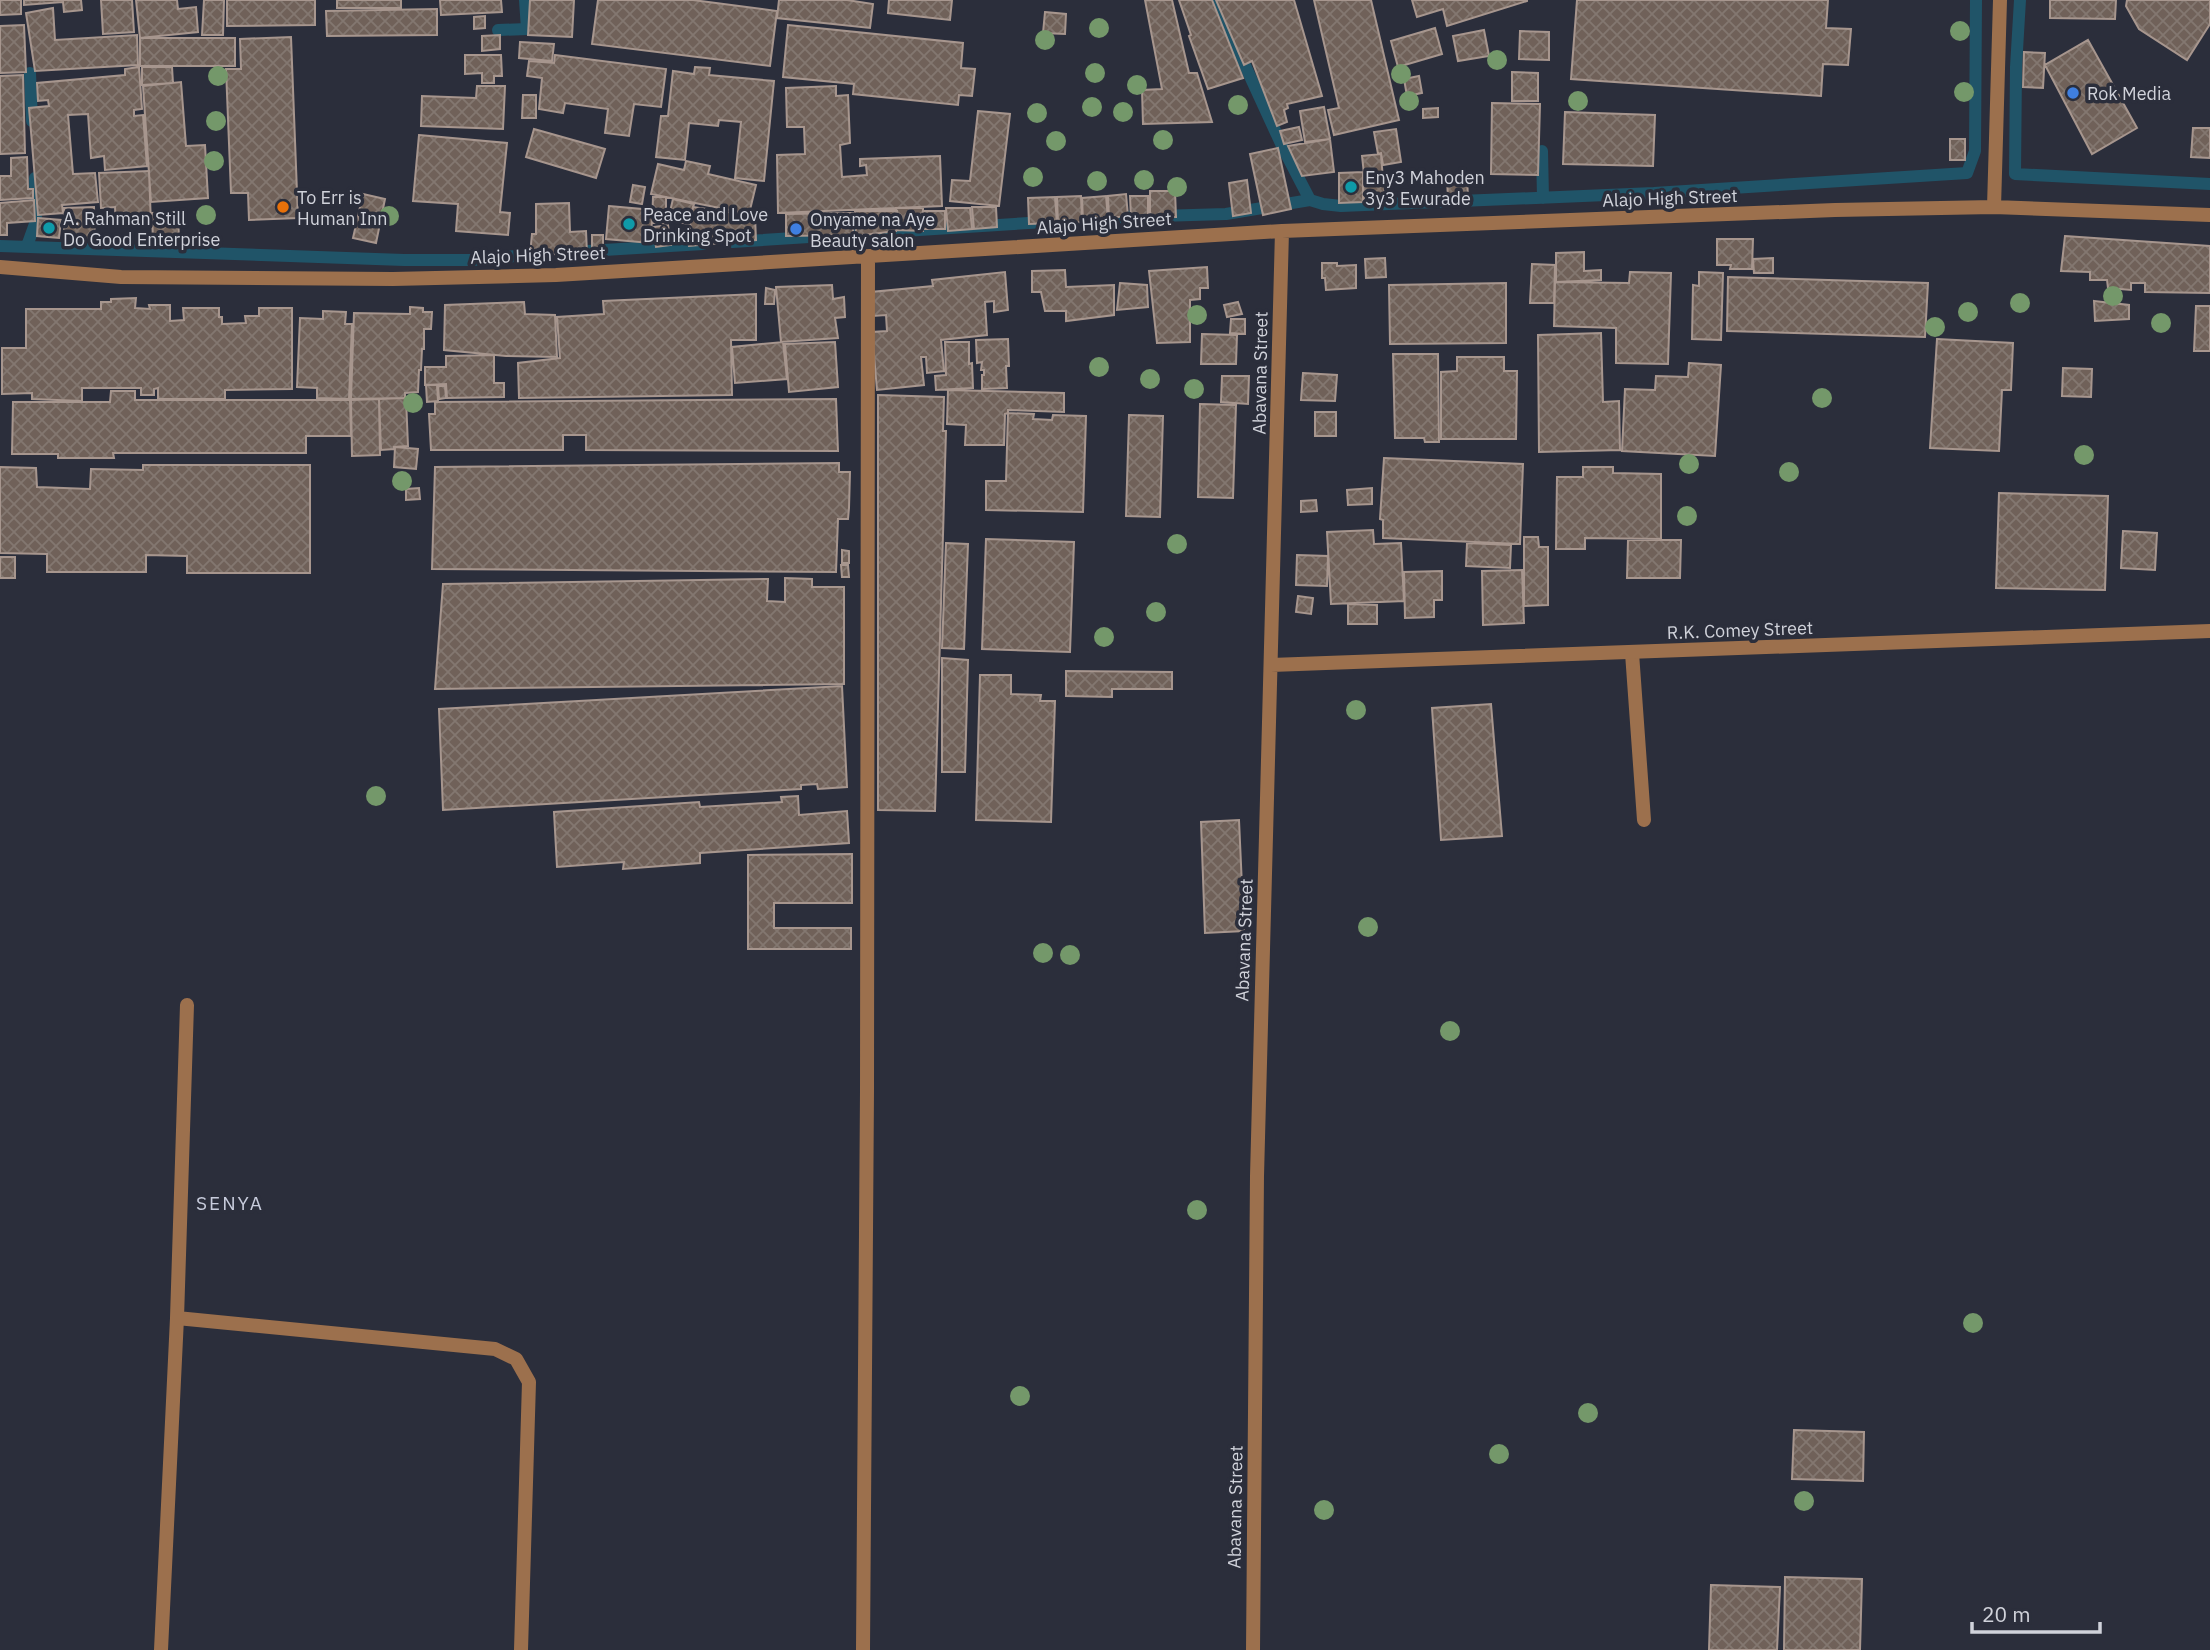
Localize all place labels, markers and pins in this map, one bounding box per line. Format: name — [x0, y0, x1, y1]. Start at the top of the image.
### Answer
place label: Rok Media — [2087, 82, 2172, 105]
marker: Rok Media — [2065, 85, 2081, 101]
place label: Eny3 Mahoden 3y3 Ewurade — [1365, 166, 1485, 210]
marker: Eny3 Mahoden 3y3 Ewurade — [1343, 179, 1359, 195]
place label: To Err is Human Inn — [297, 186, 387, 230]
marker: To Err is Human Inn — [275, 199, 291, 215]
place label: Peace and Love Drinking Spot — [643, 203, 768, 247]
place label: A. Rahman Still Do Good Enterprise — [63, 207, 221, 251]
place label: Onyame na Aye Beauty salon — [810, 208, 935, 252]
marker: Peace and Love Drinking Spot — [621, 216, 637, 232]
marker: A. Rahman Still Do Good Enterprise — [41, 220, 57, 236]
marker: Onyame na Aye Beauty salon — [788, 221, 804, 237]

